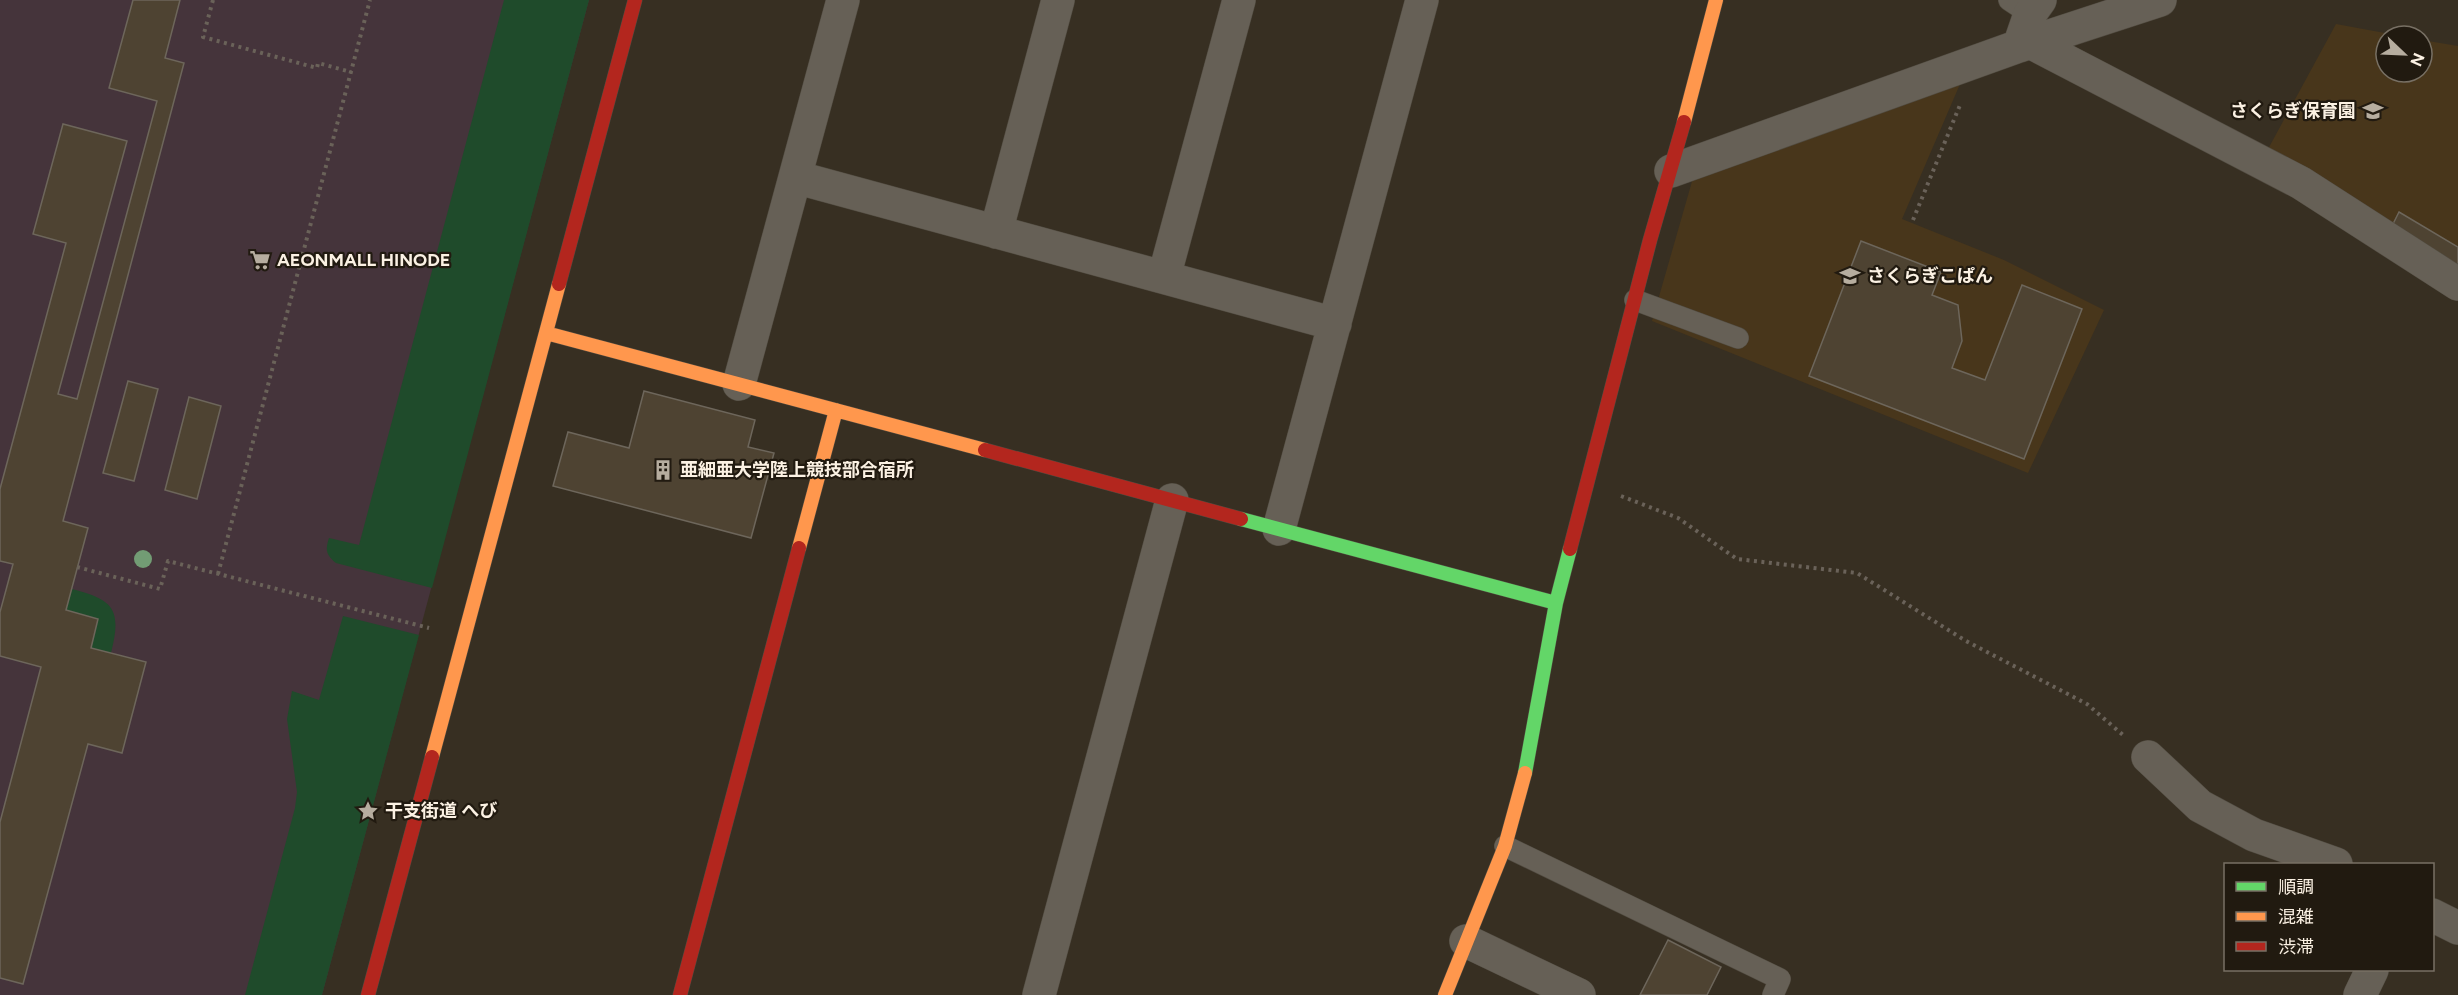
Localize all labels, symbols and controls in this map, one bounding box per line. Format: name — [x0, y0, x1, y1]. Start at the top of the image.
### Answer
north arrow — [2374, 24, 2434, 84]
text: N — [2406, 50, 2429, 69]
school or university icon: さくらぎ保育園 — [2361, 99, 2385, 123]
place label: さくらぎ保育園 — [2230, 100, 2356, 122]
supermarket icon: AEONMALL HINODE — [248, 248, 272, 272]
place label: AEONMALL HINODE — [277, 249, 450, 271]
school or university icon: さくらぎこぱん — [1838, 264, 1862, 288]
place label: さくらぎこぱん — [1867, 265, 1993, 287]
building icon: 亜細亜大学陸上競技部合宿所 — [651, 458, 675, 482]
place label: 亜細亜大学陸上競技部合宿所 — [680, 459, 914, 481]
place icon: 干支街道 へび — [356, 799, 380, 823]
place label: 干支街道 へび — [385, 800, 497, 822]
legend — [2224, 863, 2434, 971]
text: 順調 — [2278, 876, 2314, 898]
text: 混雑 — [2278, 906, 2314, 928]
text: 渋滞 — [2278, 936, 2314, 958]

